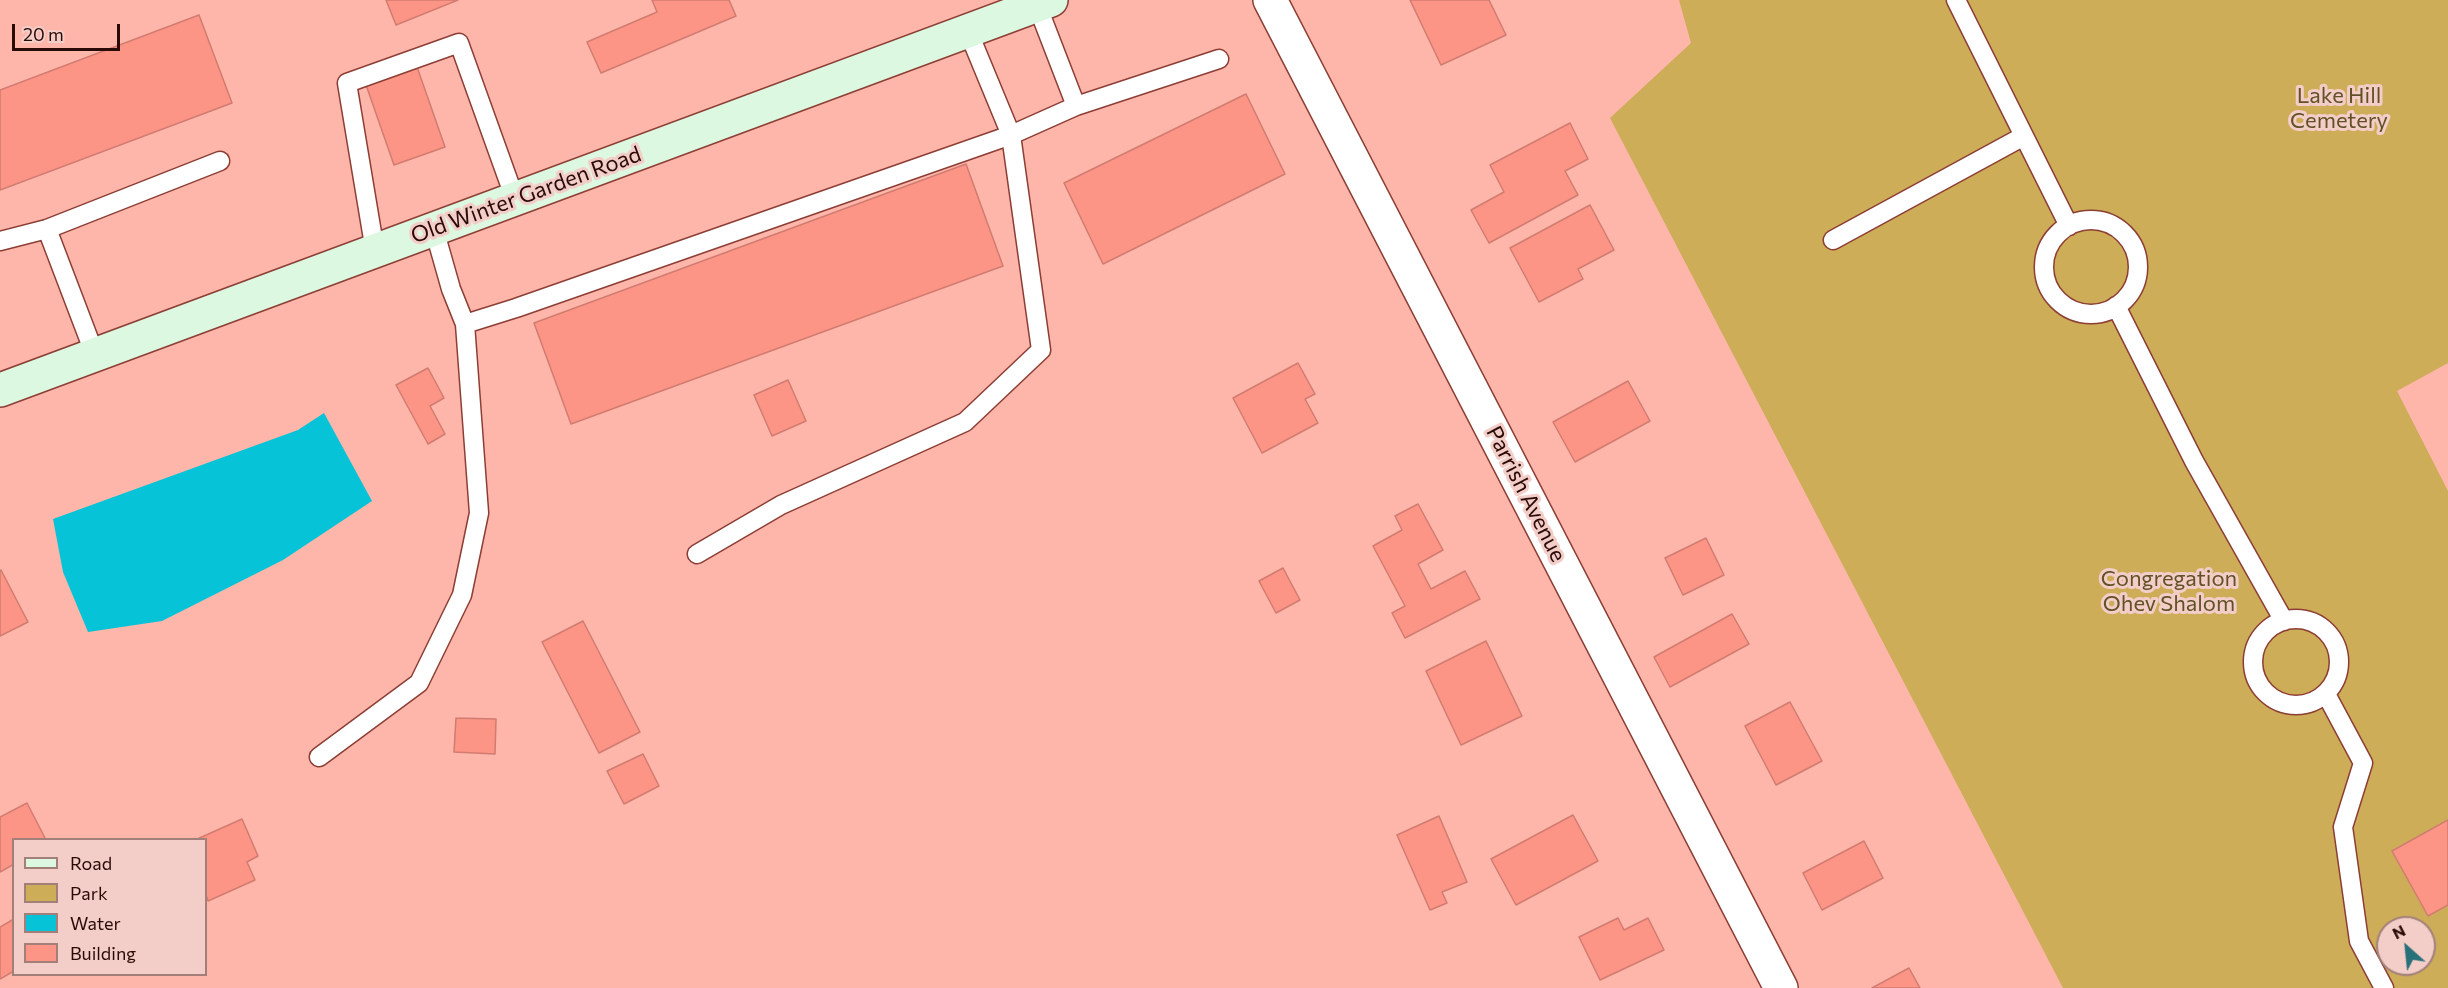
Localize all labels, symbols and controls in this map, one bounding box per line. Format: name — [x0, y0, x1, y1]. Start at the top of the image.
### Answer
scale bar — [15, 12, 123, 50]
text: 20 m — [23, 23, 64, 45]
park label: Lake Hill Cemetery — [2290, 83, 2388, 134]
street label: Old Winter Garden Road — [407, 141, 645, 249]
street label: Parrish Avenue — [1480, 422, 1572, 566]
park label: Congregation Ohev Shalom — [2101, 566, 2237, 618]
legend — [12, 838, 207, 976]
text: Road — [70, 852, 112, 874]
text: Park — [70, 882, 108, 904]
text: Water — [70, 912, 121, 934]
north arrow — [2376, 916, 2436, 976]
text: N — [2389, 920, 2408, 942]
text: Building — [70, 942, 136, 964]

